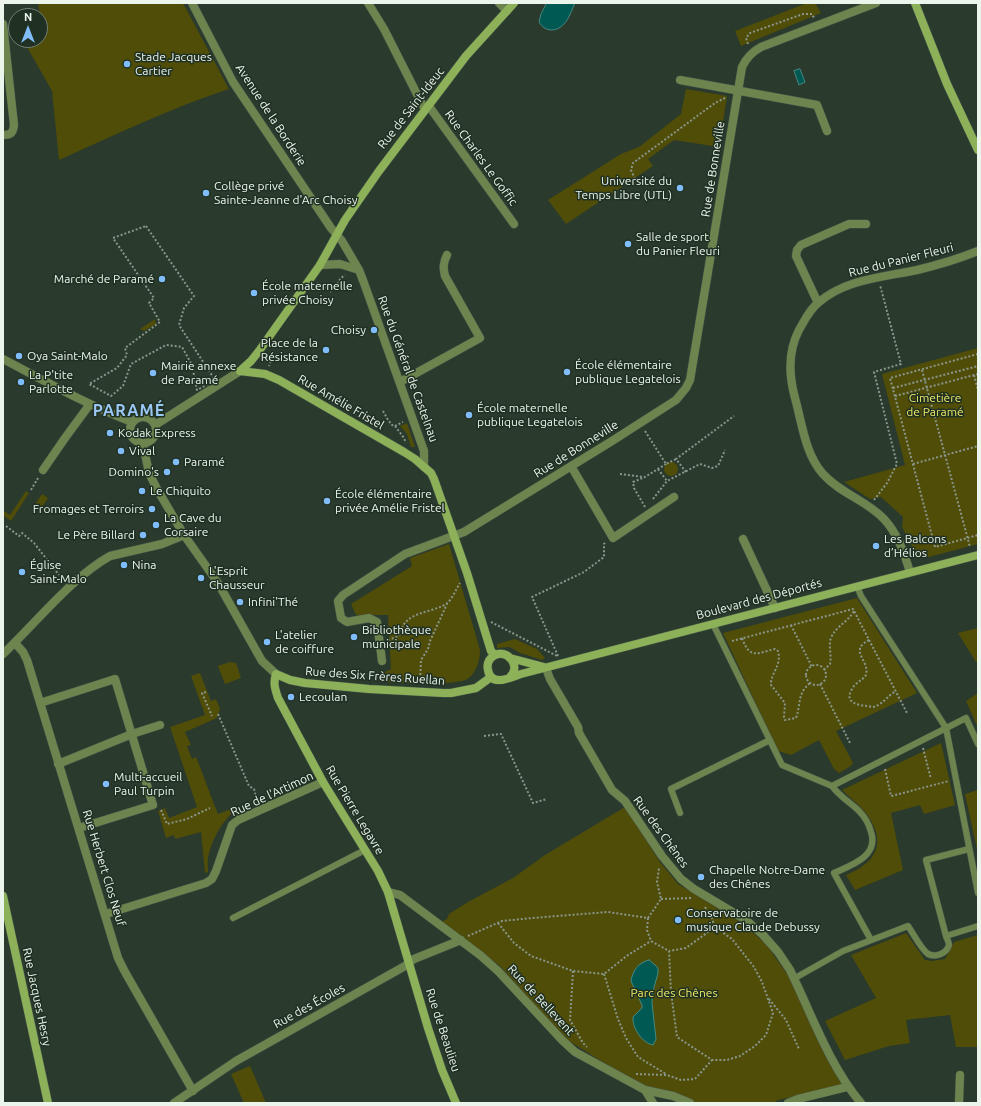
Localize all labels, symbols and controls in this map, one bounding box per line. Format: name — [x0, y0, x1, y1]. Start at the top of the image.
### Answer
north arrow — [8, 8, 48, 48]
text: N — [24, 11, 32, 23]
place label: Stade Jacques Cartier — [135, 50, 212, 78]
marker: Stade Jacques Cartier — [122, 59, 132, 69]
street label: Avenue de la Borderie — [233, 61, 309, 169]
street label: Rue de Saint-Ideuc — [375, 64, 447, 152]
street label: Rue Charles Le Goffic — [442, 107, 520, 209]
street label: Rue de Bonneville — [698, 120, 728, 218]
place label: Université du Temps Libre (UTL) — [575, 174, 672, 202]
place label: Collège privé Sainte-Jeanne d'Arc Choisy — [214, 179, 358, 207]
marker: Université du Temps Libre (UTL) — [675, 183, 685, 193]
marker: Collège privé Sainte-Jeanne d'Arc Choisy — [201, 188, 211, 198]
place label: Salle de sport du Panier Fleuri — [636, 230, 720, 258]
marker: Salle de sport du Panier Fleuri — [623, 239, 633, 249]
street label: Rue du Panier Fleuri — [847, 240, 955, 280]
place label: Marché de Paramé — [54, 272, 154, 286]
marker: Marché de Paramé — [157, 274, 167, 284]
place label: École maternelle privée Choisy — [262, 279, 353, 307]
marker: École maternelle privée Choisy — [249, 288, 259, 298]
street label: Rue du Général de Castelnau — [375, 294, 441, 444]
place label: Choisy — [331, 323, 366, 337]
marker: Choisy — [369, 325, 379, 335]
place label: Place de la Résistance — [261, 336, 318, 364]
marker: Place de la Résistance — [321, 345, 331, 355]
place label: Oya Saint-Malo — [27, 349, 108, 363]
marker: Oya Saint-Malo — [14, 351, 24, 361]
place label: École élémentaire publique Legatelois — [575, 358, 681, 386]
place label: Mairie annexe de Paramé — [161, 359, 236, 387]
marker: École élémentaire publique Legatelois — [562, 367, 572, 377]
place label: La P'tite Parlotte — [29, 368, 73, 396]
marker: Mairie annexe de Paramé — [148, 368, 158, 378]
street label: Rue Amélie Fristel — [295, 371, 387, 433]
marker: La P'tite Parlotte — [16, 377, 26, 387]
park label: Cimetière de Paramé — [906, 391, 964, 419]
district label: PARAMÉ — [93, 401, 165, 421]
place label: École maternelle publique Legatelois — [477, 401, 583, 429]
marker: École maternelle publique Legatelois — [464, 410, 474, 420]
street label: Rue de Bonneville — [531, 417, 621, 481]
place label: Kodak Express — [118, 426, 196, 440]
marker: Kodak Express — [105, 428, 115, 438]
place label: Vival — [129, 444, 155, 458]
marker: Vival — [116, 446, 126, 456]
place label: Paramé — [184, 455, 225, 469]
marker: Paramé — [171, 457, 181, 467]
place label: Domino's — [109, 465, 159, 479]
marker: Domino's — [162, 467, 172, 477]
place label: Le Chiquito — [150, 484, 211, 498]
marker: Le Chiquito — [137, 486, 147, 496]
place label: École élémentaire privée Amélie Fristel — [335, 487, 445, 515]
marker: École élémentaire privée Amélie Fristel — [322, 496, 332, 506]
place label: Fromages et Terroirs — [33, 502, 144, 516]
marker: Fromages et Terroirs — [147, 504, 157, 514]
place label: La Cave du Corsaire — [164, 511, 222, 539]
marker: La Cave du Corsaire — [151, 520, 161, 530]
place label: Le Père Billard — [57, 528, 135, 542]
marker: Le Père Billard — [138, 530, 148, 540]
place label: Les Balcons d’Hélios — [884, 532, 946, 560]
marker: Les Balcons d’Hélios — [871, 541, 881, 551]
place label: Église Saint-Malo — [30, 558, 87, 586]
place label: Nina — [132, 558, 157, 572]
marker: Nina — [119, 560, 129, 570]
place label: L'Esprit Chausseur — [209, 564, 265, 592]
marker: Église Saint-Malo — [17, 567, 27, 577]
marker: L'Esprit Chausseur — [196, 573, 206, 583]
street label: Boulevard des Déportés — [695, 575, 823, 623]
place label: Infini'Thé — [248, 595, 298, 609]
marker: Infini'Thé — [235, 597, 245, 607]
place label: Bibliothèque municipale — [362, 623, 431, 651]
place label: L'atelier de coiffure — [275, 628, 334, 656]
marker: Bibliothèque municipale — [349, 632, 359, 642]
marker: L'atelier de coiffure — [262, 637, 272, 647]
street label: Rue des Six Frères Ruellan — [305, 664, 445, 688]
place label: Lecoulan — [299, 690, 347, 704]
marker: Lecoulan — [286, 692, 296, 702]
street label: Rue Pierre Legavre — [323, 763, 387, 857]
street label: Rue de l'Artimon — [228, 769, 316, 819]
place label: Multi-accueil Paul Turpin — [114, 770, 182, 798]
marker: Multi-accueil Paul Turpin — [101, 779, 111, 789]
street label: Rue des Chênes — [630, 793, 692, 871]
street label: Rue Herbert Clos Neuf — [79, 808, 129, 928]
place label: Chapelle Notre-Dame des Chênes — [709, 863, 825, 891]
marker: Chapelle Notre-Dame des Chênes — [696, 872, 706, 882]
place label: Conservatoire de musique Claude Debussy — [686, 906, 820, 934]
marker: Conservatoire de musique Claude Debussy — [673, 915, 683, 925]
street label: Rue Jacques Hesry — [20, 946, 54, 1048]
street label: Rue de Bellevent — [505, 962, 577, 1038]
street label: Rue des Écoles — [271, 980, 347, 1032]
street label: Rue de Beaulieu — [423, 986, 463, 1074]
park label: Parc des Chênes — [630, 986, 718, 1000]

